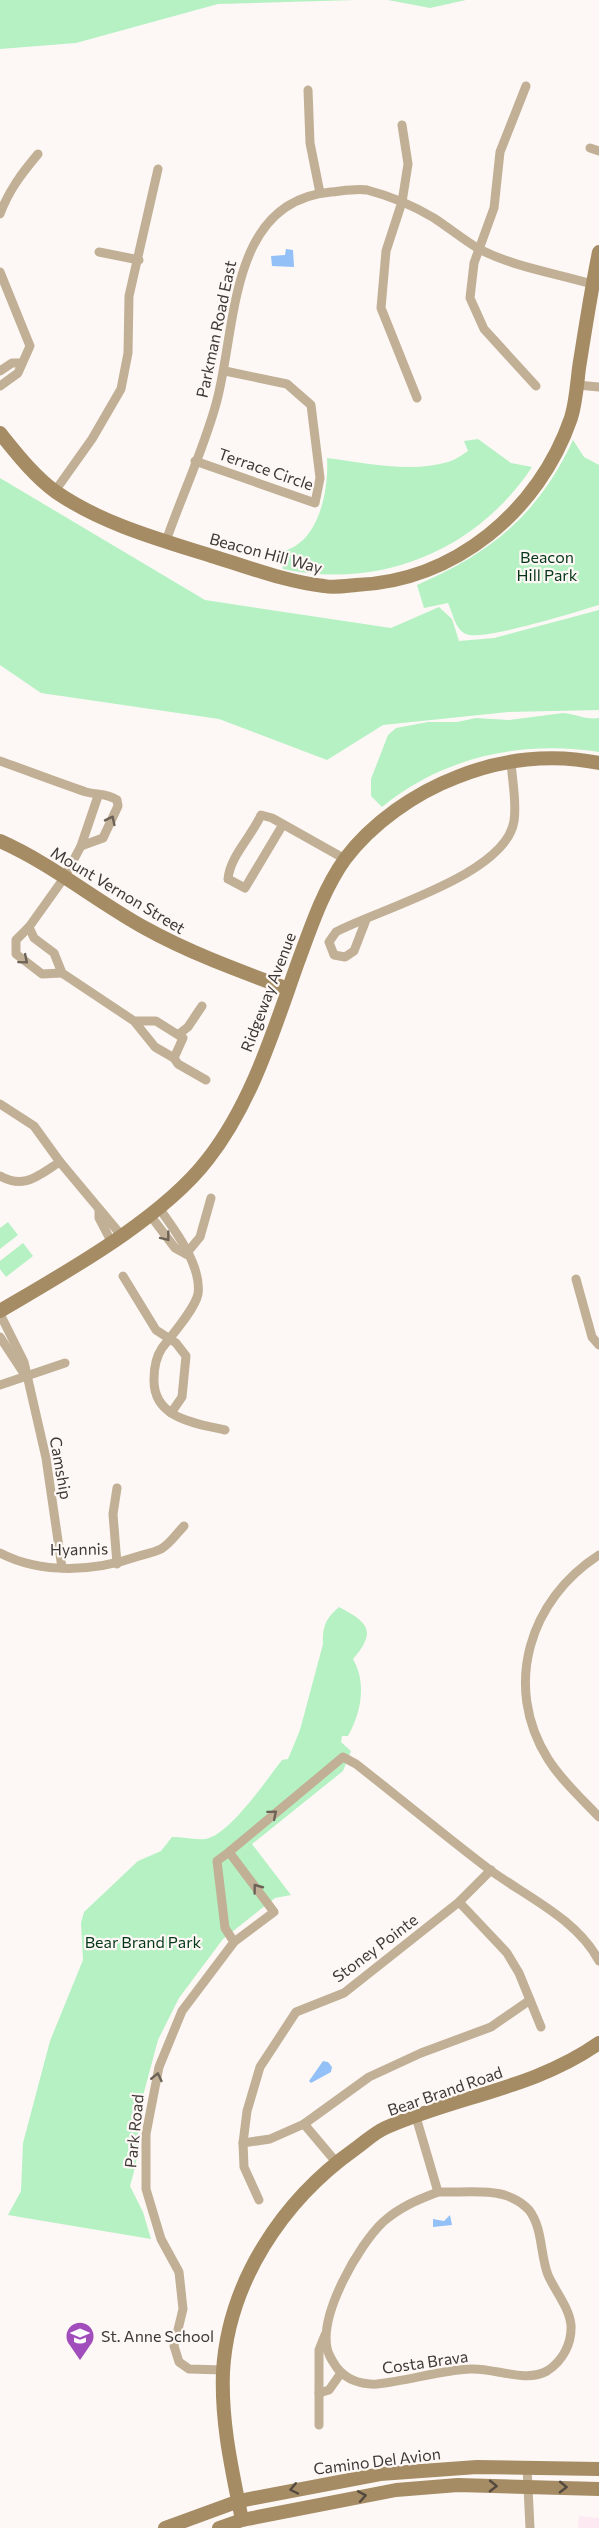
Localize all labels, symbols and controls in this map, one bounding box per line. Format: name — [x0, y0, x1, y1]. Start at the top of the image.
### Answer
street label: Parkman Road East — [192, 258, 239, 399]
street label: Terrace Circle — [216, 443, 316, 494]
street label: Beacon Hill Way — [208, 528, 325, 577]
park label: Beacon Hill Park — [517, 547, 578, 584]
one-way arrow — [104, 816, 116, 827]
street label: Mount Vernon Street — [48, 842, 189, 937]
street label: Ridgeway Avenue — [236, 929, 299, 1054]
one-way arrow — [17, 953, 28, 964]
one-way arrow — [159, 1230, 170, 1241]
street label: Camship — [47, 1435, 76, 1501]
street label: Hyannis — [50, 1538, 108, 1559]
one-way arrow — [266, 1810, 277, 1821]
one-way arrow — [253, 1884, 264, 1895]
street label: Stoney Pointe — [328, 1909, 421, 1986]
park label: Bear Brand Park — [85, 1932, 202, 1951]
street label: Bear Brand Road — [385, 2062, 505, 2119]
one-way arrow — [149, 2072, 162, 2082]
street label: Park Road — [120, 2093, 147, 2169]
school or university icon: St. Anne School — [64, 2320, 96, 2362]
place label: St. Anne School — [101, 2326, 214, 2345]
street label: Costa Brava — [381, 2346, 469, 2377]
street label: Camino Del Avion — [312, 2443, 442, 2478]
one-way arrow — [488, 2479, 497, 2492]
one-way arrow — [559, 2480, 568, 2493]
one-way arrow — [289, 2482, 299, 2495]
one-way arrow — [356, 2490, 366, 2503]

